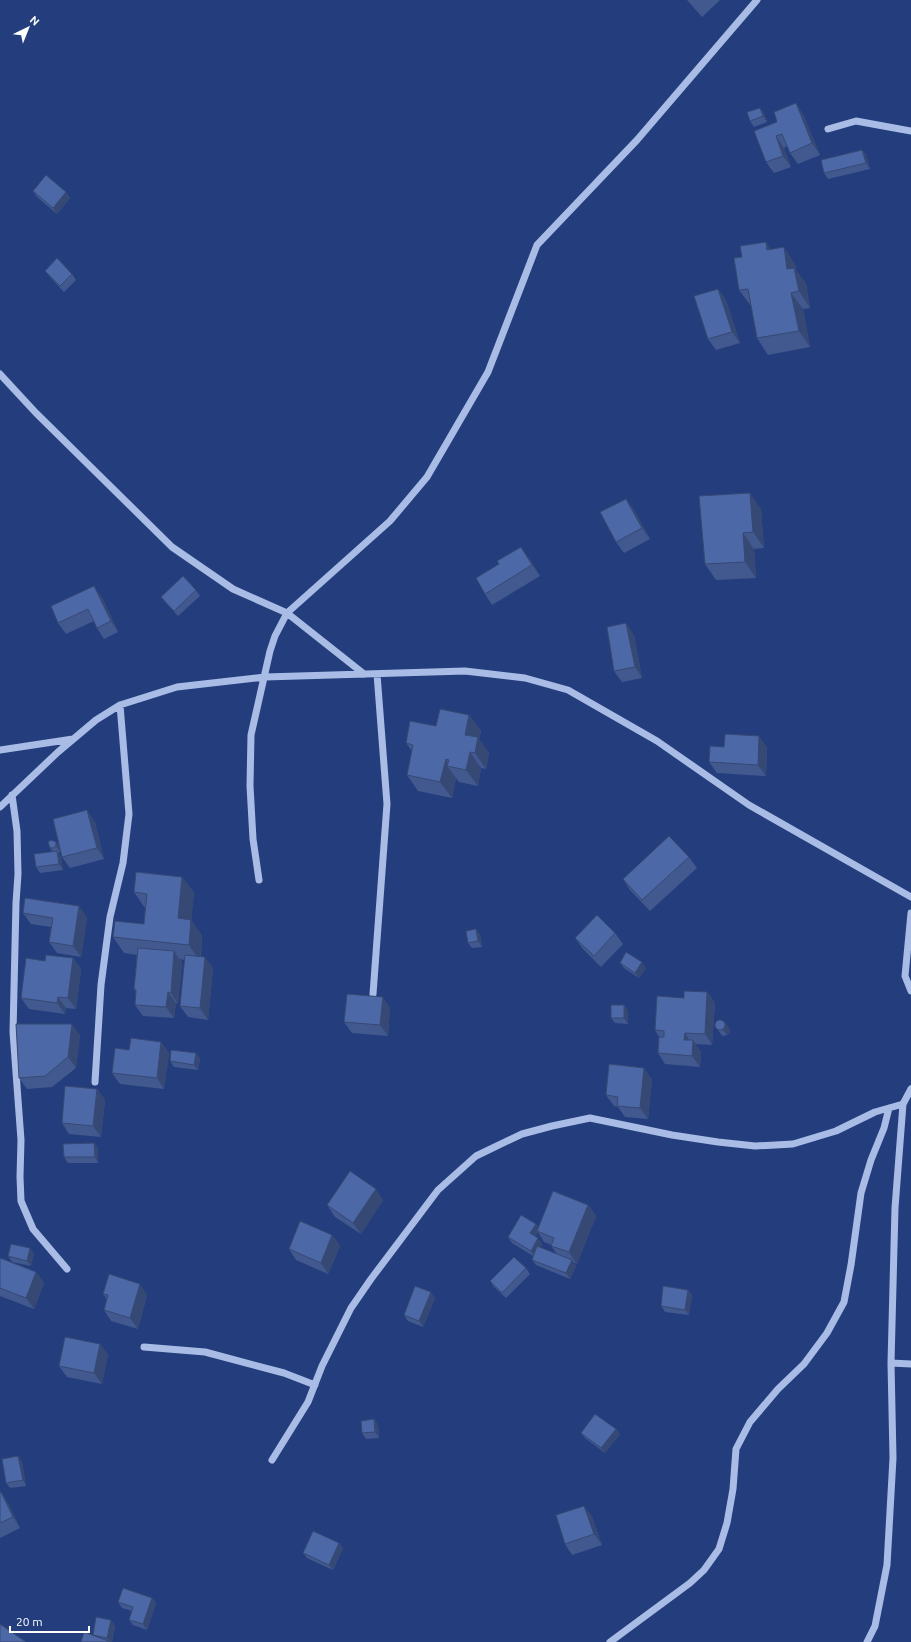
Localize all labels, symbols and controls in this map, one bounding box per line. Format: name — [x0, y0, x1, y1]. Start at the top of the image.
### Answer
north arrow — [8, 8, 48, 48]
text: N — [28, 13, 42, 28]
scale bar — [10, 1608, 89, 1634]
text: 20 m — [16, 1615, 43, 1628]

